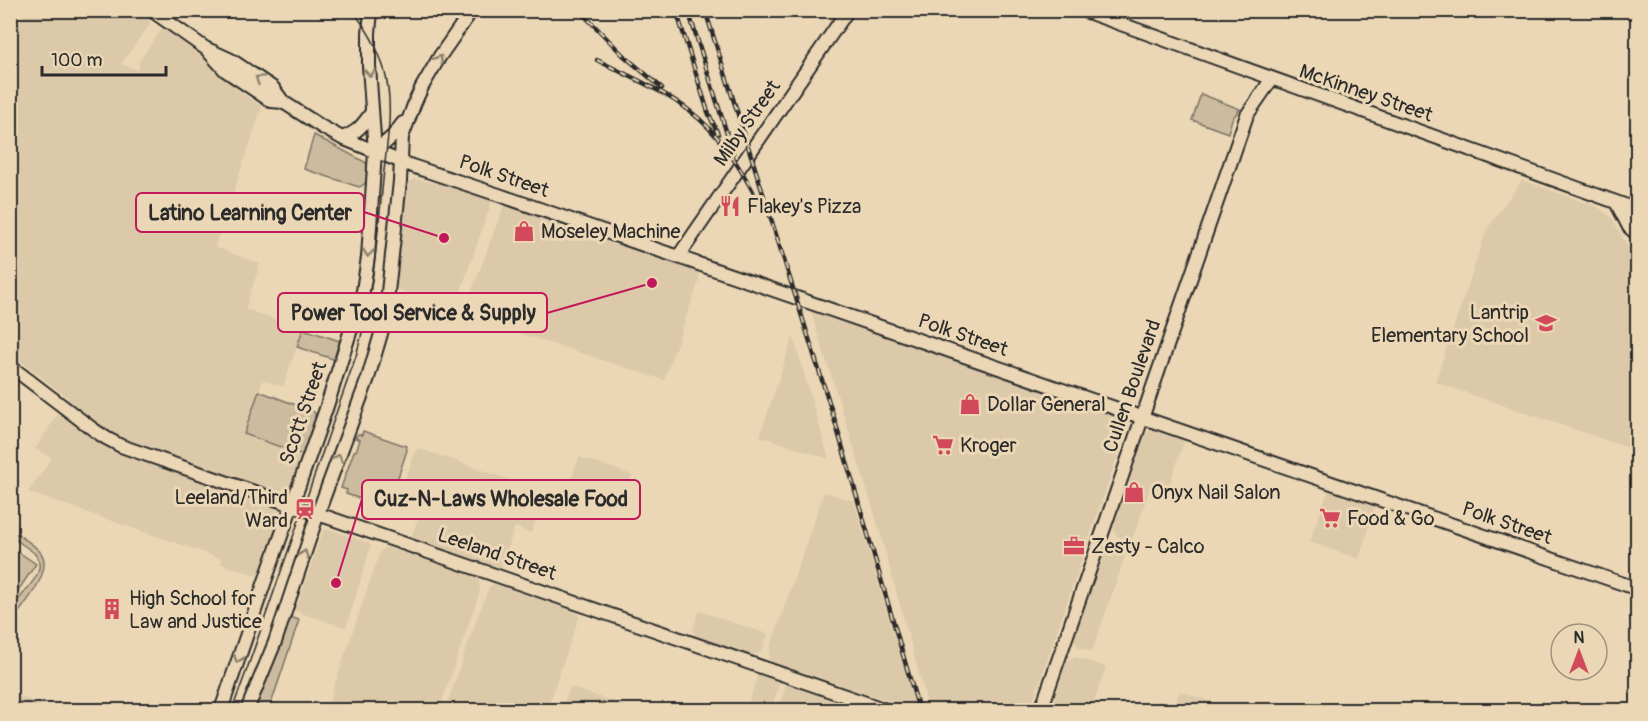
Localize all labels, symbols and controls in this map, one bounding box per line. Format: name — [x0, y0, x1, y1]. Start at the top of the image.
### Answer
scale bar — [42, 39, 166, 77]
text: 100 m — [51, 49, 103, 72]
one-way arrow — [432, 54, 443, 65]
street label: McKinney Street — [1296, 58, 1437, 128]
one-way arrow — [363, 68, 376, 77]
street label: Milby Street — [708, 74, 786, 171]
one-way arrow — [255, 75, 266, 86]
street label: Polk Street — [456, 149, 553, 203]
callout: Latino Learning Center — [136, 193, 364, 232]
restaurant icon: Flakey's Pizza — [718, 194, 742, 218]
place label: Flakey's Pizza — [747, 194, 861, 219]
text: Latino Learning Center — [148, 200, 352, 227]
shop icon: Moseley Machine — [512, 219, 536, 243]
place label: Moseley Machine — [541, 219, 681, 244]
one-way arrow — [363, 249, 375, 258]
callout: Power Tool Service & Supply — [278, 293, 547, 332]
text: Power Tool Service & Supply — [290, 300, 536, 327]
place label: Lantrip Elementary School — [1371, 300, 1529, 348]
street label: Polk Street — [915, 308, 1012, 362]
school or university icon: Lantrip Elementary School — [1534, 311, 1558, 335]
street label: Cullen Boulevard — [1098, 316, 1166, 456]
street label: Scott Street — [274, 357, 333, 468]
shop icon: Dollar General — [958, 392, 982, 416]
place label: Dollar General — [987, 392, 1106, 417]
supermarket icon: Kroger — [931, 433, 955, 457]
place label: Kroger — [960, 433, 1017, 458]
one-way arrow — [331, 453, 343, 464]
callout: Cuz-N-Laws Wholesale Food — [362, 480, 640, 519]
shop icon: Onyx Nail Salon — [1122, 480, 1146, 504]
place label: Onyx Nail Salon — [1151, 480, 1281, 505]
place label: Leeland/Third Ward — [174, 485, 288, 533]
text: Cuz-N-Laws Wholesale Food — [374, 486, 628, 513]
street label: Polk Street — [1459, 496, 1556, 550]
station icon: Leeland/Third Ward — [293, 497, 317, 521]
supermarket icon: Food & Go — [1318, 506, 1342, 530]
place label: Food & Go — [1347, 506, 1435, 531]
street label: Leeland Street — [434, 522, 561, 586]
office icon: Zesty - Calco — [1062, 534, 1086, 558]
place label: Zesty - Calco — [1091, 534, 1205, 559]
one-way arrow — [297, 549, 310, 560]
place label: High School for Law and Justice — [129, 586, 262, 634]
building icon: High School for Law and Justice — [100, 597, 124, 621]
north arrow — [1549, 622, 1609, 682]
text: N — [1574, 628, 1585, 648]
one-way arrow — [233, 653, 246, 664]

